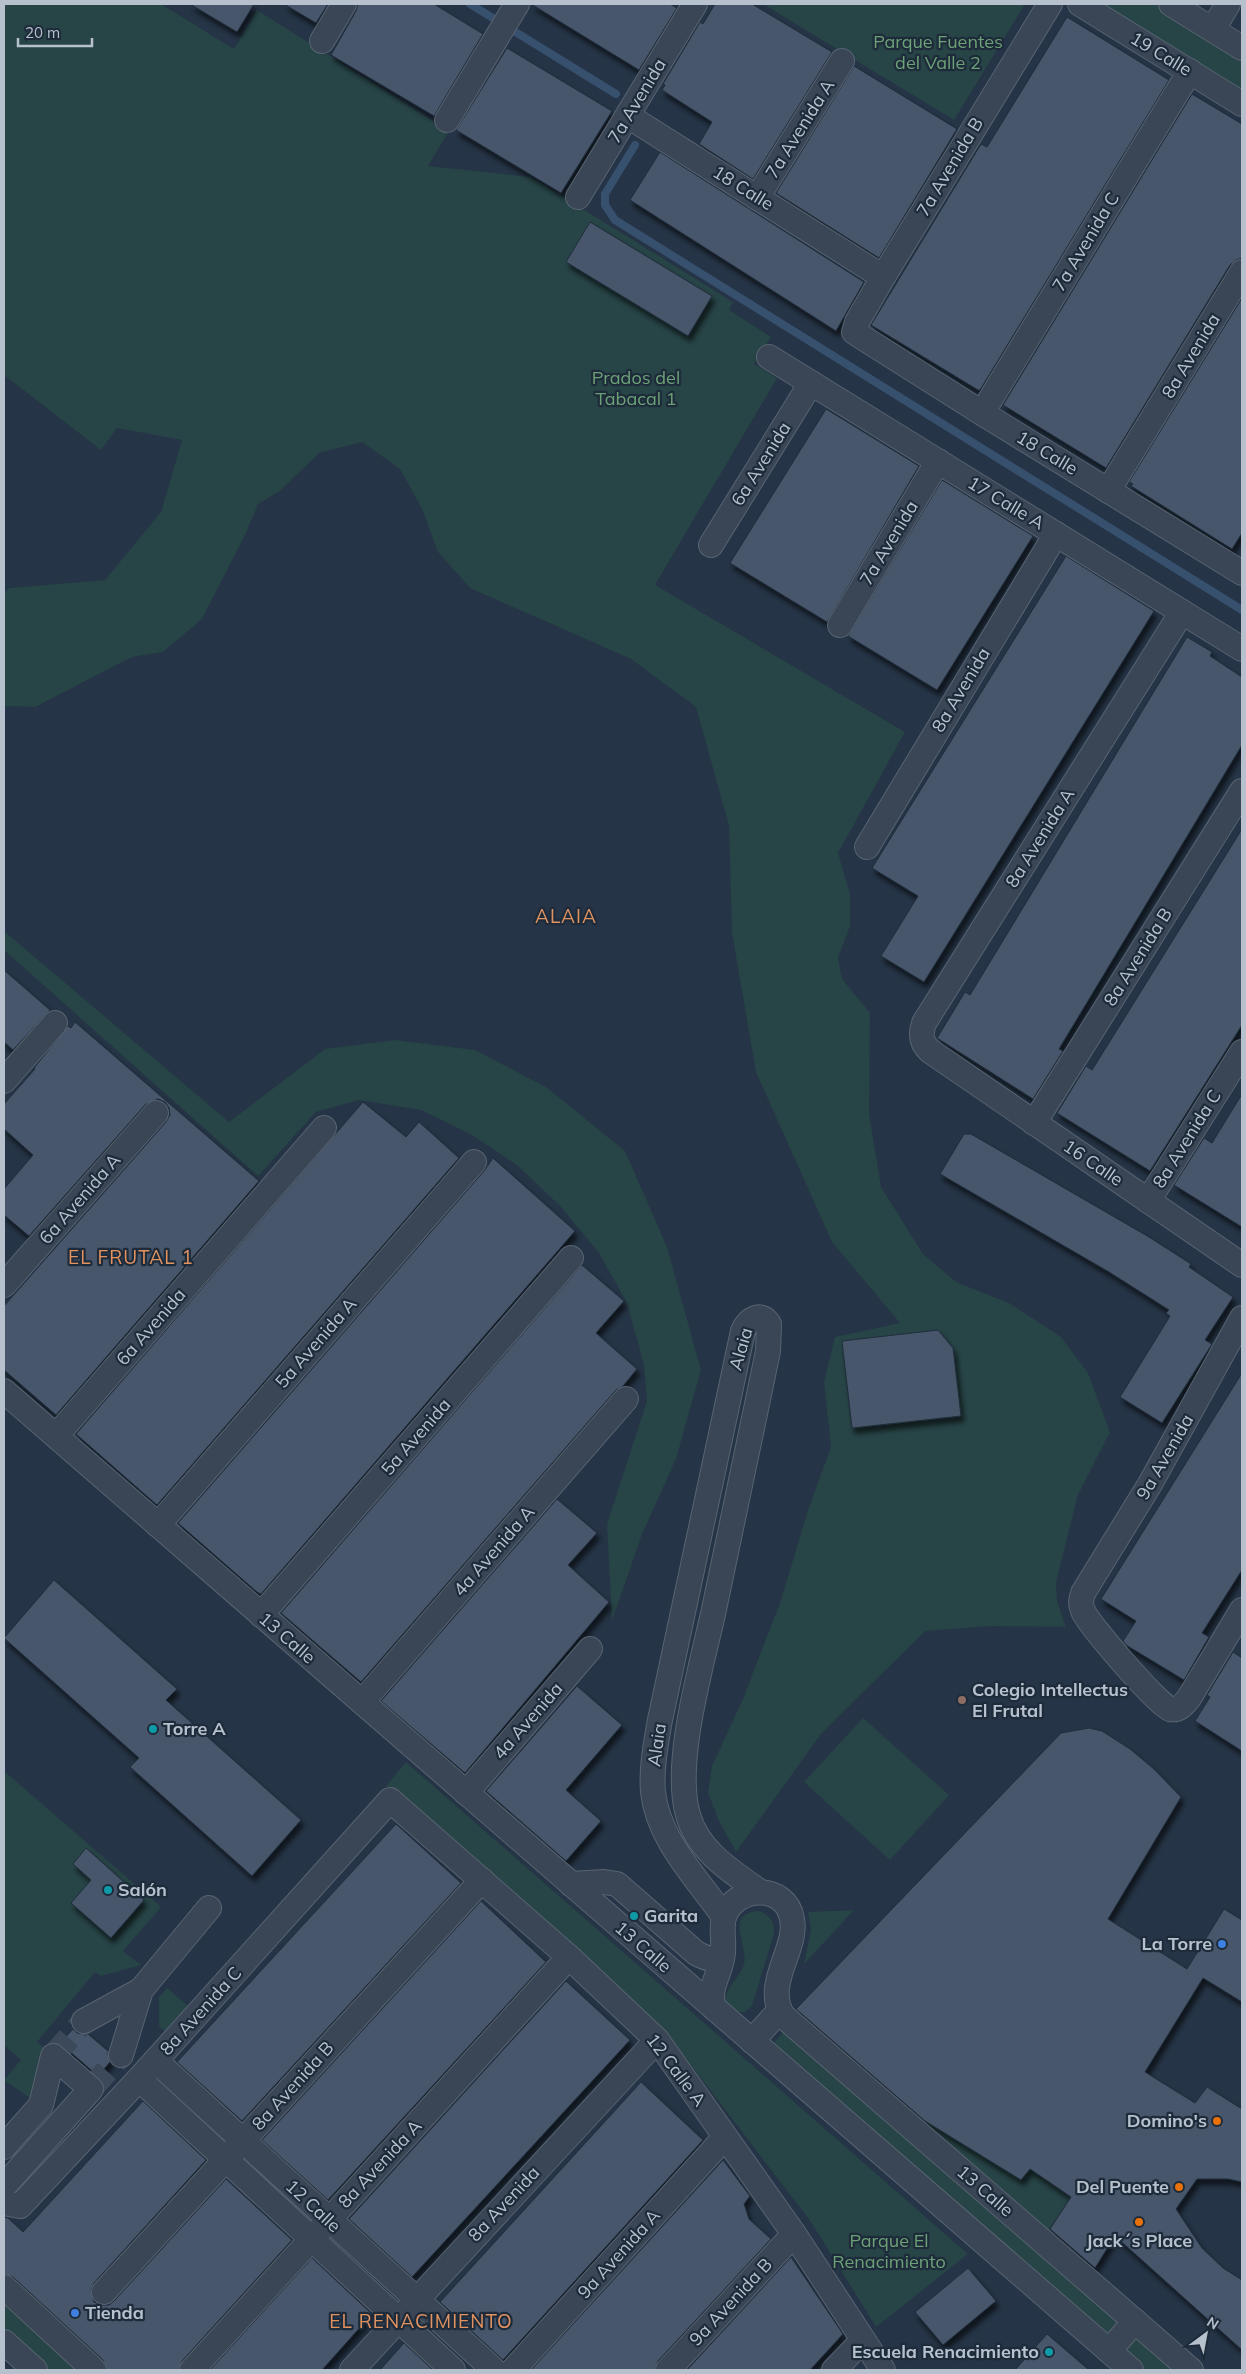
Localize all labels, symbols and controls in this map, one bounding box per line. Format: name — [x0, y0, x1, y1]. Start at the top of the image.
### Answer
scale bar — [18, 15, 91, 47]
text: 20 m — [25, 23, 60, 42]
street label: 19 Calle — [1126, 26, 1196, 81]
park label: Parque Fuentes del Valle 2 — [873, 30, 1003, 74]
street label: 7a Avenida — [602, 54, 671, 147]
street label: 7a Avenida A — [760, 75, 839, 183]
street label: 7a Avenida B — [911, 113, 988, 221]
street label: 18 Calle — [709, 160, 778, 215]
street label: 7a Avenida C — [1047, 188, 1124, 296]
street label: 8a Avenida — [1156, 309, 1225, 402]
park label: Prados del Tabacal 1 — [592, 366, 680, 410]
street label: 6a Avenida — [726, 417, 795, 510]
street label: 18 Calle — [1012, 425, 1082, 480]
street label: 17 Calle A — [964, 471, 1049, 534]
street label: 7a Avenida — [854, 496, 923, 589]
street label: 8a Avenida — [926, 643, 995, 736]
street label: 8a Avenida A — [1000, 784, 1079, 892]
street label: 8a Avenida B — [1098, 903, 1177, 1010]
district label: ALAIA — [535, 904, 597, 928]
street label: 8a Avenida C — [1147, 1085, 1226, 1192]
street label: 16 Calle — [1059, 1134, 1128, 1191]
street label: 6a Avenida A — [34, 1149, 125, 1249]
district label: EL FRUTAL 1 — [68, 1245, 194, 1269]
street label: 6a Avenida — [111, 1283, 190, 1370]
street label: 5a Avenida A — [270, 1293, 361, 1393]
street label: Alaia — [723, 1325, 758, 1373]
street label: 5a Avenida — [376, 1393, 455, 1480]
street label: 9a Avenida — [1131, 1410, 1198, 1504]
street label: 4a Avenida A — [448, 1501, 539, 1601]
street label: 13 Calle — [254, 1607, 320, 1668]
street label: 4a Avenida — [488, 1677, 567, 1764]
place label: Colegio Intellectus El Frutal — [972, 1678, 1128, 1722]
marker: Colegio Intellectus El Frutal — [956, 1694, 968, 1706]
place label: Torre A — [163, 1717, 226, 1740]
street label: Alaia — [642, 1722, 671, 1768]
marker: Torre A — [147, 1723, 159, 1735]
place label: Salón — [118, 1878, 167, 1901]
marker: Salón — [102, 1884, 114, 1896]
place label: Garita — [644, 1904, 698, 1927]
marker: Garita — [628, 1910, 640, 1922]
street label: 13 Calle — [610, 1916, 676, 1977]
place label: La Torre — [1142, 1932, 1212, 1955]
marker: La Torre — [1216, 1938, 1228, 1950]
street label: 8a Avenida C — [155, 1961, 247, 2060]
street label: 12 Calle A — [642, 2029, 711, 2111]
street label: 8a Avenida B — [247, 2036, 339, 2135]
place label: Domino's — [1127, 2109, 1207, 2132]
street label: 8a Avenida A — [333, 2115, 426, 2213]
marker: Domino's — [1211, 2115, 1223, 2127]
street label: 13 Calle — [952, 2160, 1018, 2221]
street label: 8a Avenida — [463, 2161, 544, 2246]
street label: 12 Calle — [281, 2174, 346, 2237]
place label: Del Puente — [1076, 2175, 1169, 2198]
marker: Del Puente — [1173, 2181, 1185, 2193]
street label: 9a Avenida A — [572, 2204, 665, 2303]
marker: Jack´s Place — [1133, 2216, 1145, 2228]
park label: Parque El Renacimiento — [832, 2229, 946, 2273]
place label: Jack´s Place — [1086, 2229, 1192, 2252]
street label: 9a Avenida B — [684, 2253, 777, 2350]
place label: Tienda — [85, 2301, 144, 2324]
marker: Tienda — [69, 2307, 81, 2319]
district label: EL RENACIMIENTO — [329, 2309, 513, 2333]
north arrow — [1181, 2309, 1231, 2359]
text: N — [1204, 2313, 1222, 2333]
place label: Escuela Renacimiento — [852, 2340, 1039, 2363]
marker: Escuela Renacimiento — [1043, 2346, 1055, 2358]

